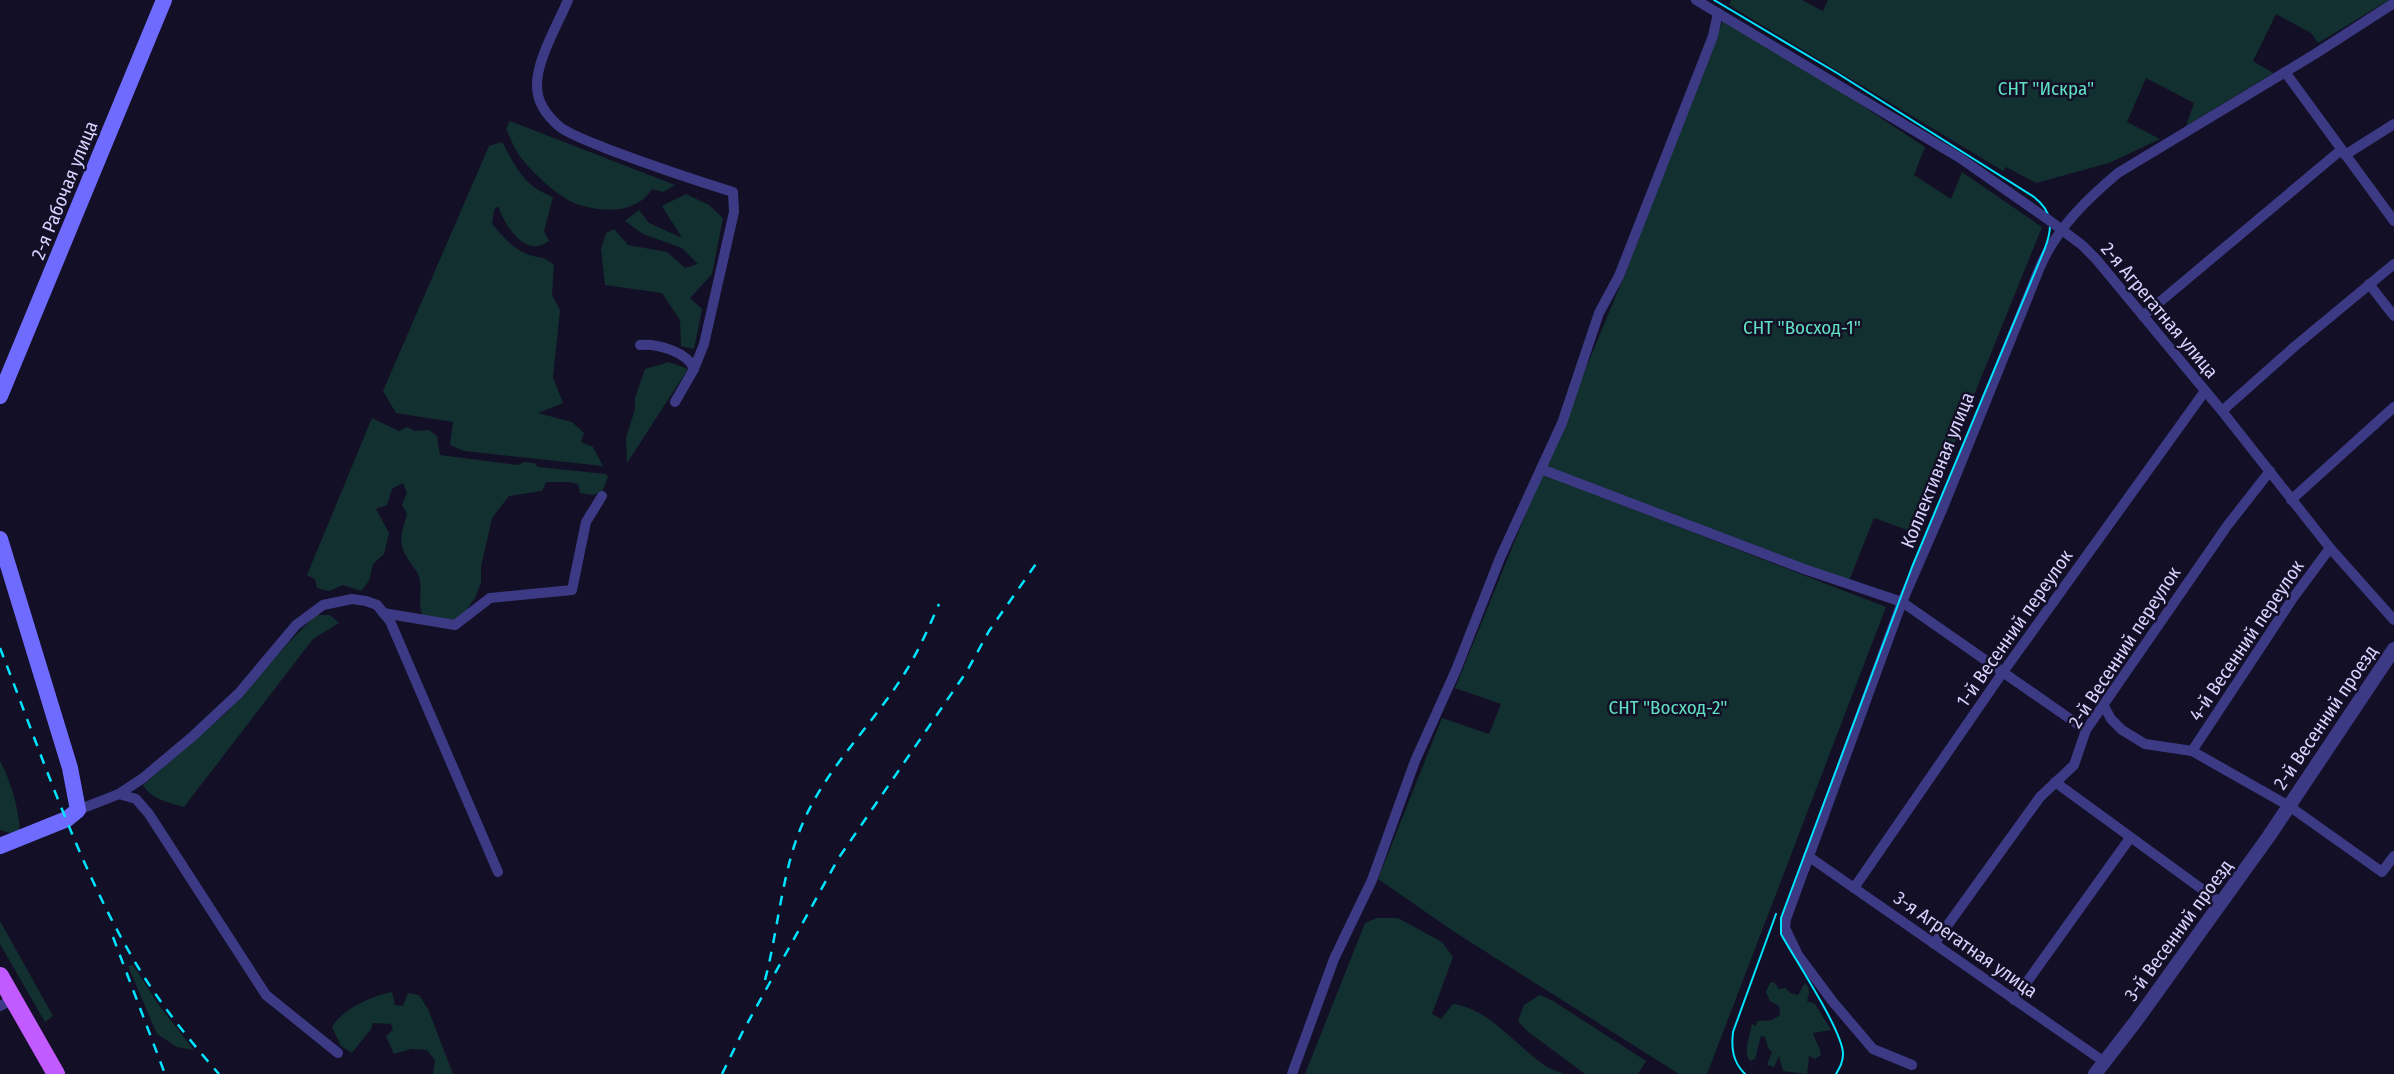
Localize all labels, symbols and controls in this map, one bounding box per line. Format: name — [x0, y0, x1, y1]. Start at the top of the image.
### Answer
park label: СНТ "Искра" — [1998, 77, 2094, 100]
street label: 2-я Рабочая улица — [26, 118, 103, 263]
street label: 2-я Агрегатная улица — [2096, 238, 2223, 383]
park label: СНТ "Восход-1" — [1743, 316, 1861, 339]
street label: Коллективная улица — [1896, 389, 1979, 551]
street label: 1-й Весенний переулок — [1951, 545, 2077, 711]
street label: 4-й Весенний переулок — [2184, 556, 2309, 725]
street label: 2-й Весенний переулок — [2064, 562, 2185, 732]
street label: 2-й Весенний проезд — [2269, 641, 2382, 794]
park label: СНТ "Восход-2" — [1609, 696, 1727, 719]
street label: 3-й Весенний проезд — [2119, 855, 2237, 1006]
street label: 3-я Агрегатная улица — [1889, 886, 2042, 1003]

